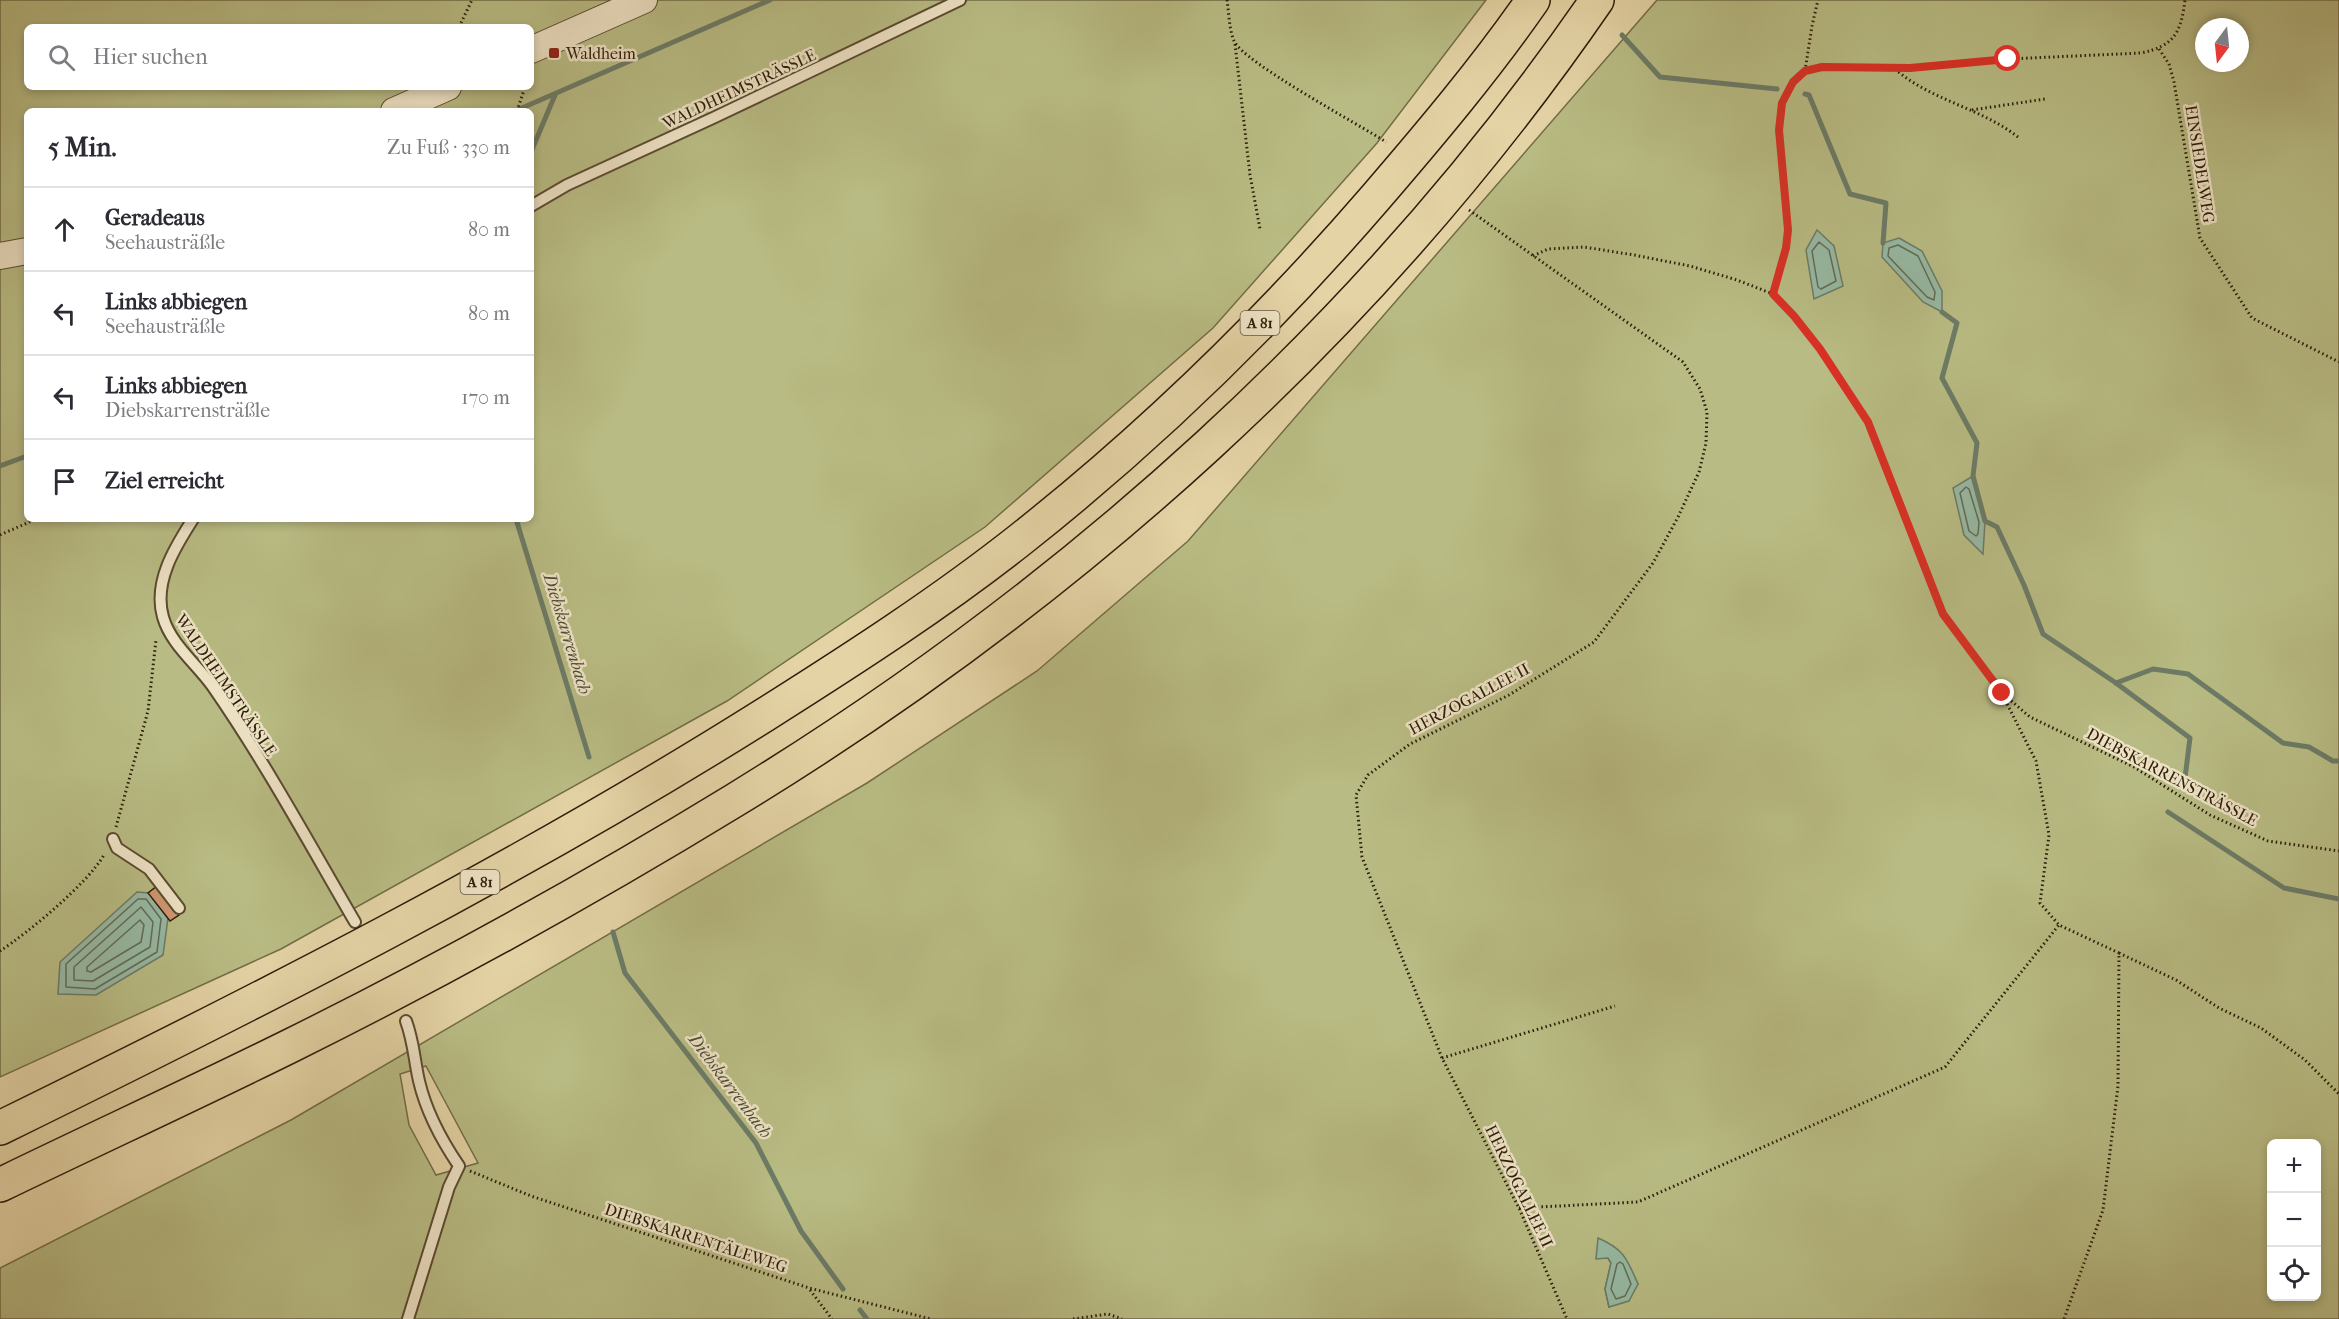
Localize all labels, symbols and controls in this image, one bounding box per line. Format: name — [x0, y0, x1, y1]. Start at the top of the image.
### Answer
north arrow — [2195, 18, 2249, 72]
search box — [24, 24, 534, 90]
icon: search — [45, 41, 78, 74]
text: Hier suchen — [93, 44, 208, 70]
place label: Waldheim — [565, 44, 637, 63]
street label: WALDHEIMSTRÄSSLE — [658, 45, 819, 133]
route start — [1994, 45, 2020, 71]
marker: Waldheim — [547, 46, 561, 60]
street label: EINSIEDELWEG — [2181, 104, 2219, 224]
text: 5 Min. — [48, 132, 116, 163]
text: Zu Fuß · 330 m — [387, 136, 510, 159]
text: Geradeaus — [105, 205, 205, 231]
icon: ahead — [48, 213, 81, 246]
text: 80 m — [468, 218, 510, 241]
text: Seehausträßle — [105, 231, 225, 254]
text: Links abbiegen — [105, 289, 247, 315]
icon: left — [48, 297, 81, 330]
text: 80 m — [468, 302, 510, 325]
road number: A 81 — [1240, 311, 1280, 335]
text: Seehausträßle — [105, 315, 225, 338]
text: Links abbiegen — [105, 373, 247, 399]
icon: left — [48, 381, 81, 414]
text: 170 m — [461, 386, 510, 409]
text: Diebskarrensträßle — [105, 399, 270, 422]
icon: arrive — [48, 465, 81, 498]
text: Ziel erreicht — [105, 468, 224, 494]
water label: Diebskarrenbach — [538, 570, 595, 697]
street label: WALDHEIMSTRÄSSLE — [171, 610, 281, 760]
street label: HERZOGALLEE II — [1405, 659, 1533, 739]
route end — [1988, 679, 2014, 705]
street label: DIEBSKARRENSTRÄSSLE — [2083, 724, 2261, 830]
road number: A 81 — [460, 870, 500, 894]
water label: Diebskarrenbach — [683, 1029, 776, 1142]
street label: HERZOGALLEE II — [1481, 1122, 1557, 1250]
map controls — [2267, 1139, 2321, 1301]
button: + — [2267, 1139, 2321, 1193]
button: − — [2267, 1193, 2321, 1247]
street label: DIEBSKARRENTÄLEWEG — [602, 1199, 790, 1277]
button: locate — [2267, 1247, 2321, 1301]

